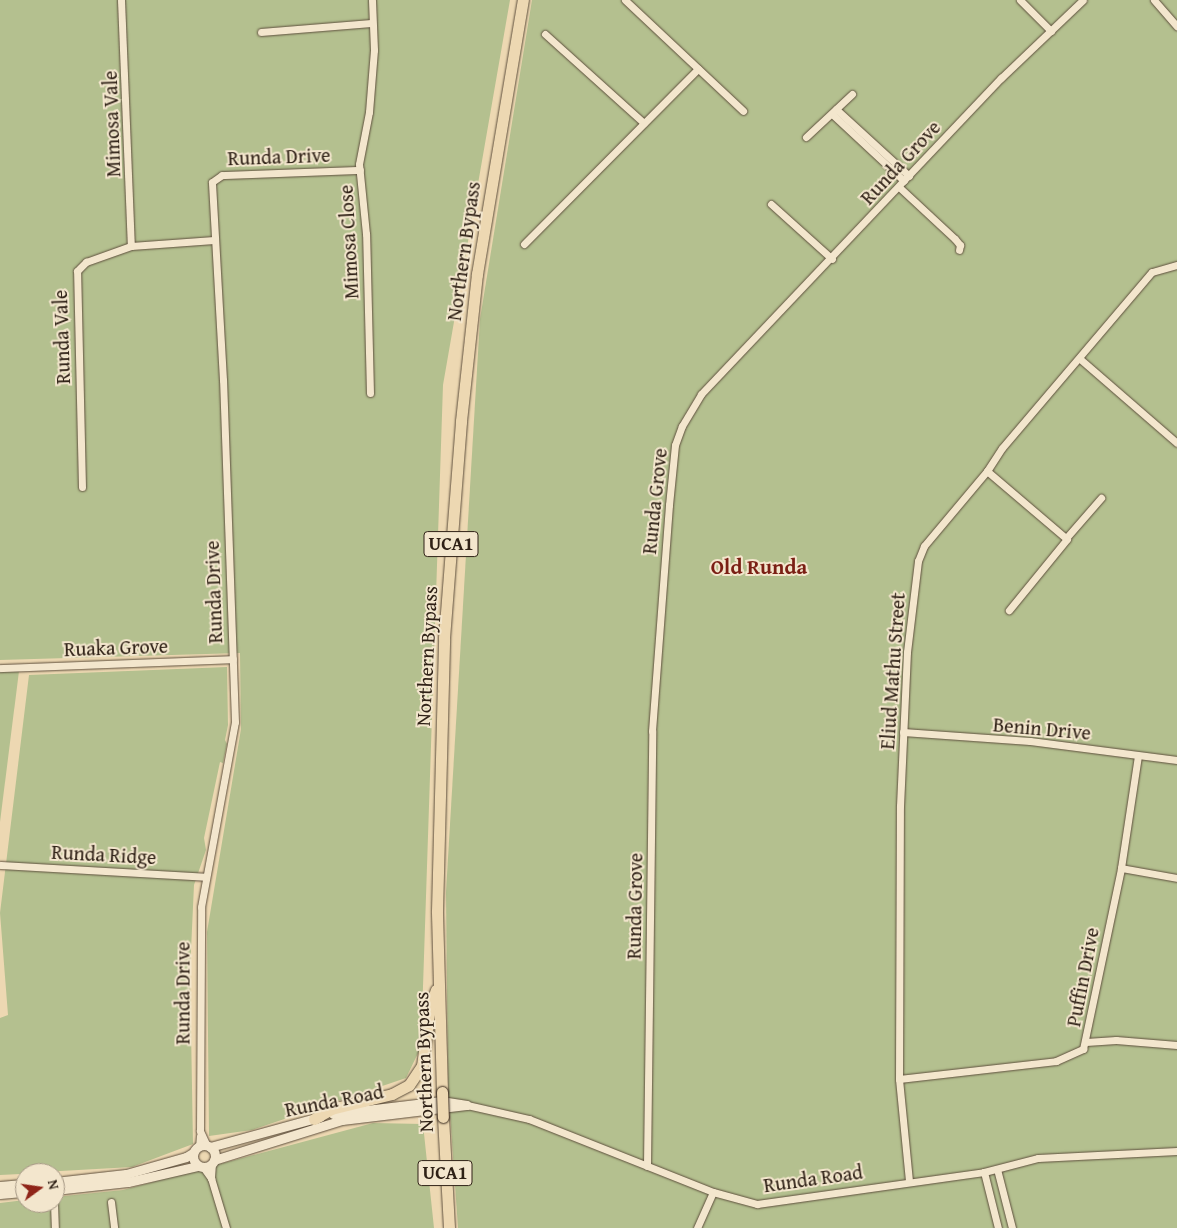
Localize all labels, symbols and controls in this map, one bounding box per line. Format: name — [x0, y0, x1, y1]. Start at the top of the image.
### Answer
street label: Mimosa Vale — [97, 70, 125, 178]
street label: Runda Grove — [855, 115, 945, 209]
street label: Runda Drive — [227, 142, 331, 170]
street label: Northern Bypass — [441, 180, 485, 322]
street label: Mimosa Close — [333, 184, 363, 300]
street label: Runda Vale — [47, 289, 75, 385]
street label: Runda Grove — [636, 447, 672, 555]
road number: UCA1 — [424, 528, 478, 560]
street label: Runda Drive — [199, 540, 227, 644]
district label: Old Runda — [711, 554, 807, 580]
street label: Northern Bypass — [410, 585, 442, 727]
street label: Eliud Mathu Street — [875, 592, 909, 750]
street label: Ruaka Grove — [64, 633, 168, 661]
street label: Benin Drive — [992, 712, 1092, 744]
street label: Runda Ridge — [51, 839, 157, 869]
street label: Runda Grove — [621, 853, 647, 959]
street label: Puffin Drive — [1061, 925, 1103, 1029]
street label: Runda Drive — [170, 942, 194, 1044]
street label: Northern Bypass — [409, 991, 437, 1133]
street label: Runda Road — [283, 1079, 385, 1121]
road number: UCA1 — [418, 1156, 472, 1190]
street label: Runda Road — [762, 1159, 864, 1197]
north arrow — [15, 1163, 65, 1213]
text: N — [43, 1178, 64, 1192]

